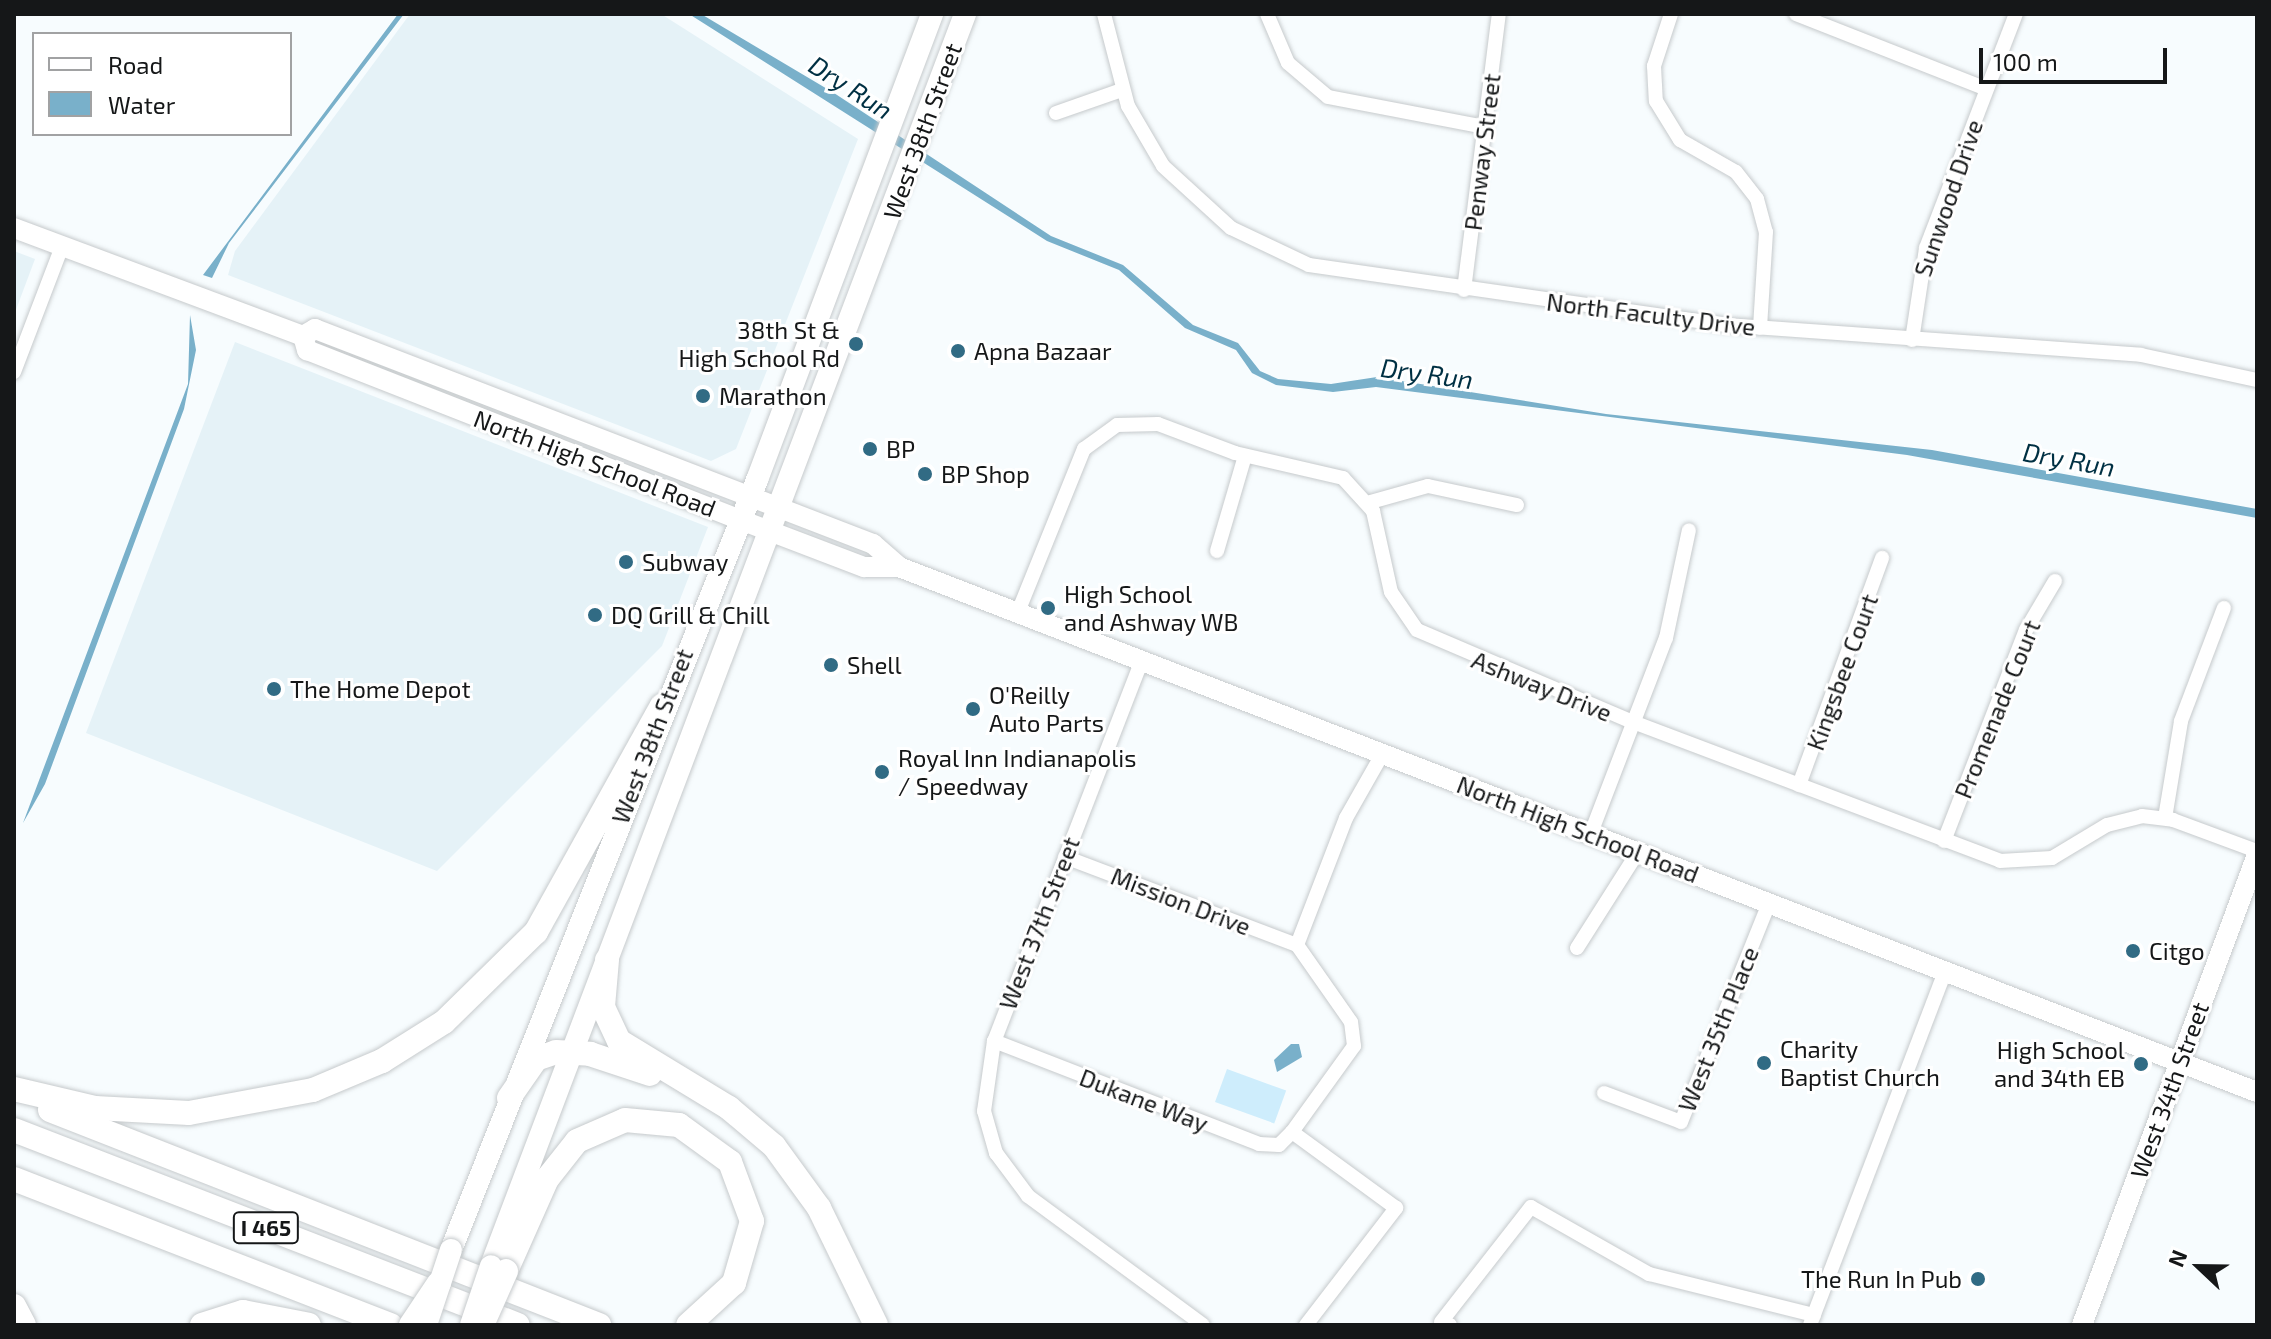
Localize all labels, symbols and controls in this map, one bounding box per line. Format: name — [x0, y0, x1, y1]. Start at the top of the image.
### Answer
legend — [32, 32, 292, 136]
scale bar — [1983, 32, 2171, 82]
street label: West 38th Street — [877, 39, 967, 223]
text: 100 m — [1993, 47, 2058, 76]
water label: Dry Run — [803, 49, 899, 125]
text: Road — [108, 50, 163, 79]
street label: Penway Street — [1458, 72, 1506, 232]
text: Water — [108, 90, 175, 119]
street label: Sunwood Drive — [1908, 116, 1988, 280]
street label: North Faculty Drive — [1545, 287, 1757, 341]
place label: 38th St & High School Rd — [678, 316, 840, 372]
marker: 38th St & High School Rd — [847, 335, 865, 353]
place label: Apna Bazaar — [974, 337, 1112, 365]
marker: Apna Bazaar — [949, 342, 967, 360]
water label: Dry Run — [1379, 351, 1475, 395]
place label: Marathon — [719, 382, 827, 410]
marker: Marathon — [694, 387, 712, 405]
street label: North High School Road — [470, 403, 720, 523]
place label: BP — [886, 435, 915, 463]
water label: Dry Run — [2020, 436, 2118, 482]
marker: BP — [861, 440, 879, 458]
place label: BP Shop — [941, 460, 1030, 488]
marker: BP Shop — [916, 465, 934, 483]
place label: Subway — [642, 548, 728, 576]
marker: Subway — [617, 553, 635, 571]
place label: High School and Ashway WB — [1064, 580, 1240, 636]
street label: Kingsbee Court — [1800, 590, 1884, 754]
marker: High School and Ashway WB — [1039, 599, 1057, 617]
place label: DQ Grill & Chill — [611, 601, 770, 629]
marker: DQ Grill & Chill — [586, 606, 604, 624]
street label: Promenade Court — [1948, 616, 2046, 802]
street label: West 38th Street — [605, 645, 699, 827]
street label: Ashway Drive — [1468, 645, 1616, 727]
place label: Shell — [847, 651, 902, 679]
marker: Shell — [822, 656, 840, 674]
place label: The Home Depot — [290, 675, 471, 703]
marker: The Home Depot — [265, 680, 283, 698]
place label: O'Reilly Auto Parts — [989, 681, 1104, 737]
marker: O'Reilly Auto Parts — [964, 700, 982, 718]
place label: Royal Inn Indianapolis / Speedway — [898, 744, 1137, 800]
marker: Royal Inn Indianapolis / Speedway — [873, 763, 891, 781]
street label: North High School Road — [1453, 769, 1703, 889]
street label: West 37th Street — [993, 833, 1085, 1013]
street label: Mission Drive — [1107, 861, 1255, 941]
place label: Citgo — [2149, 937, 2205, 965]
street label: West 35th Place — [1672, 942, 1764, 1116]
marker: Citgo — [2124, 942, 2142, 960]
street label: West 34th Street — [2124, 998, 2214, 1182]
place label: Charity Baptist Church — [1780, 1035, 1940, 1091]
place label: High School and 34th EB — [1994, 1036, 2125, 1092]
marker: Charity Baptist Church — [1755, 1054, 1773, 1072]
marker: High School and 34th EB — [2132, 1055, 2150, 1073]
street label: Dukane Way — [1076, 1062, 1212, 1138]
road number: I 465 — [232, 1210, 300, 1246]
north arrow — [2159, 1227, 2239, 1307]
text: N — [2162, 1246, 2192, 1270]
place label: The Run In Pub — [1801, 1265, 1962, 1293]
marker: The Run In Pub — [1969, 1270, 1987, 1288]

